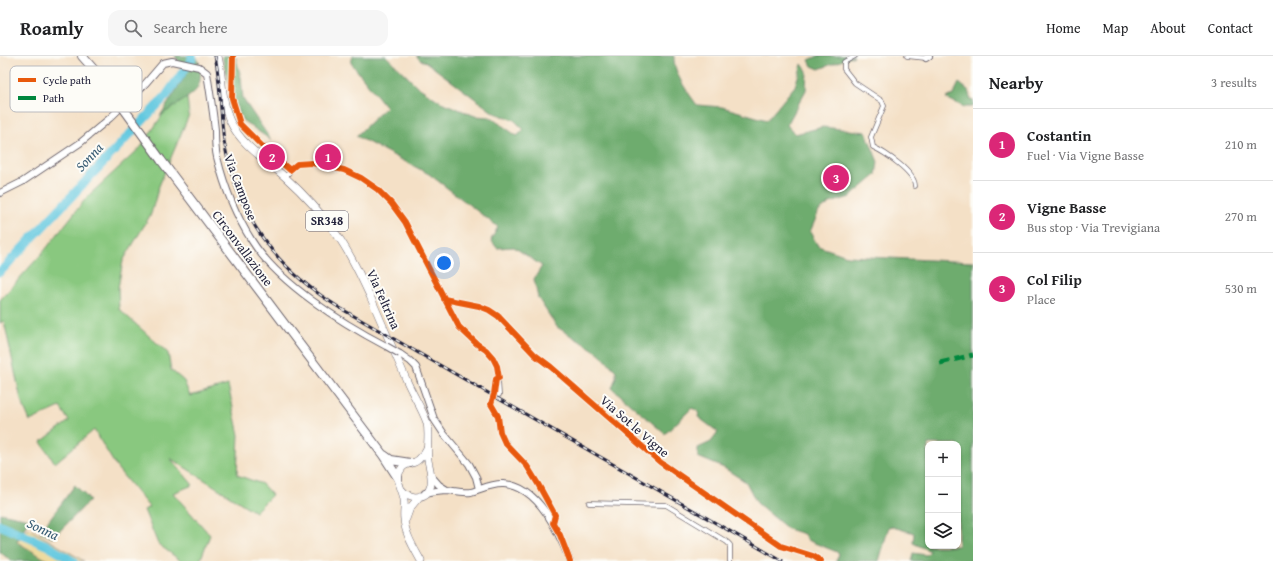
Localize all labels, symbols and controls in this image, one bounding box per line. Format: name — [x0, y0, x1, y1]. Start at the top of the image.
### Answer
search box — [108, 10, 388, 46]
text: Roamly — [20, 14, 84, 42]
icon: search — [122, 17, 144, 39]
text: Search here — [154, 17, 228, 38]
text: Home — [1046, 18, 1081, 38]
text: Map — [1103, 18, 1128, 38]
text: About — [1150, 18, 1186, 38]
text: Contact — [1208, 18, 1253, 38]
legend — [10, 66, 142, 112]
text: Nearby — [989, 70, 1043, 95]
text: Cycle path — [43, 72, 92, 88]
text: 3 results — [1211, 73, 1257, 92]
text: Path — [43, 90, 65, 106]
text: Costantin — [1027, 125, 1091, 146]
text: 1 — [999, 135, 1005, 154]
text: 210 m — [1225, 135, 1257, 154]
water label: Sonna — [70, 138, 108, 176]
pin: 2 — [259, 142, 285, 172]
pin: 1 — [315, 142, 341, 172]
text: Fuel · Via Vigne Basse — [1027, 146, 1144, 165]
street label: Via Campose — [219, 151, 262, 223]
pin: 3 — [823, 163, 849, 193]
text: Vigne Basse — [1027, 197, 1106, 218]
street label: Circonvallazione — [208, 206, 277, 290]
text: 2 — [999, 207, 1005, 226]
text: 270 m — [1225, 207, 1257, 226]
road number: SR348 — [306, 211, 348, 231]
text: Bus stop · Via Trevigiana — [1027, 218, 1160, 237]
your location — [434, 253, 454, 273]
street label: Via Feltrina — [362, 266, 406, 333]
text: Col Filip — [1027, 269, 1082, 290]
text: 3 — [999, 279, 1005, 298]
text: 530 m — [1225, 279, 1257, 298]
text: Place — [1027, 290, 1056, 309]
street label: Via Sot le Vigne — [596, 391, 673, 462]
map controls — [925, 441, 961, 549]
button: + — [925, 441, 961, 477]
button: − — [925, 477, 961, 513]
water label: Sonna — [24, 513, 63, 545]
button: layers — [925, 513, 961, 549]

